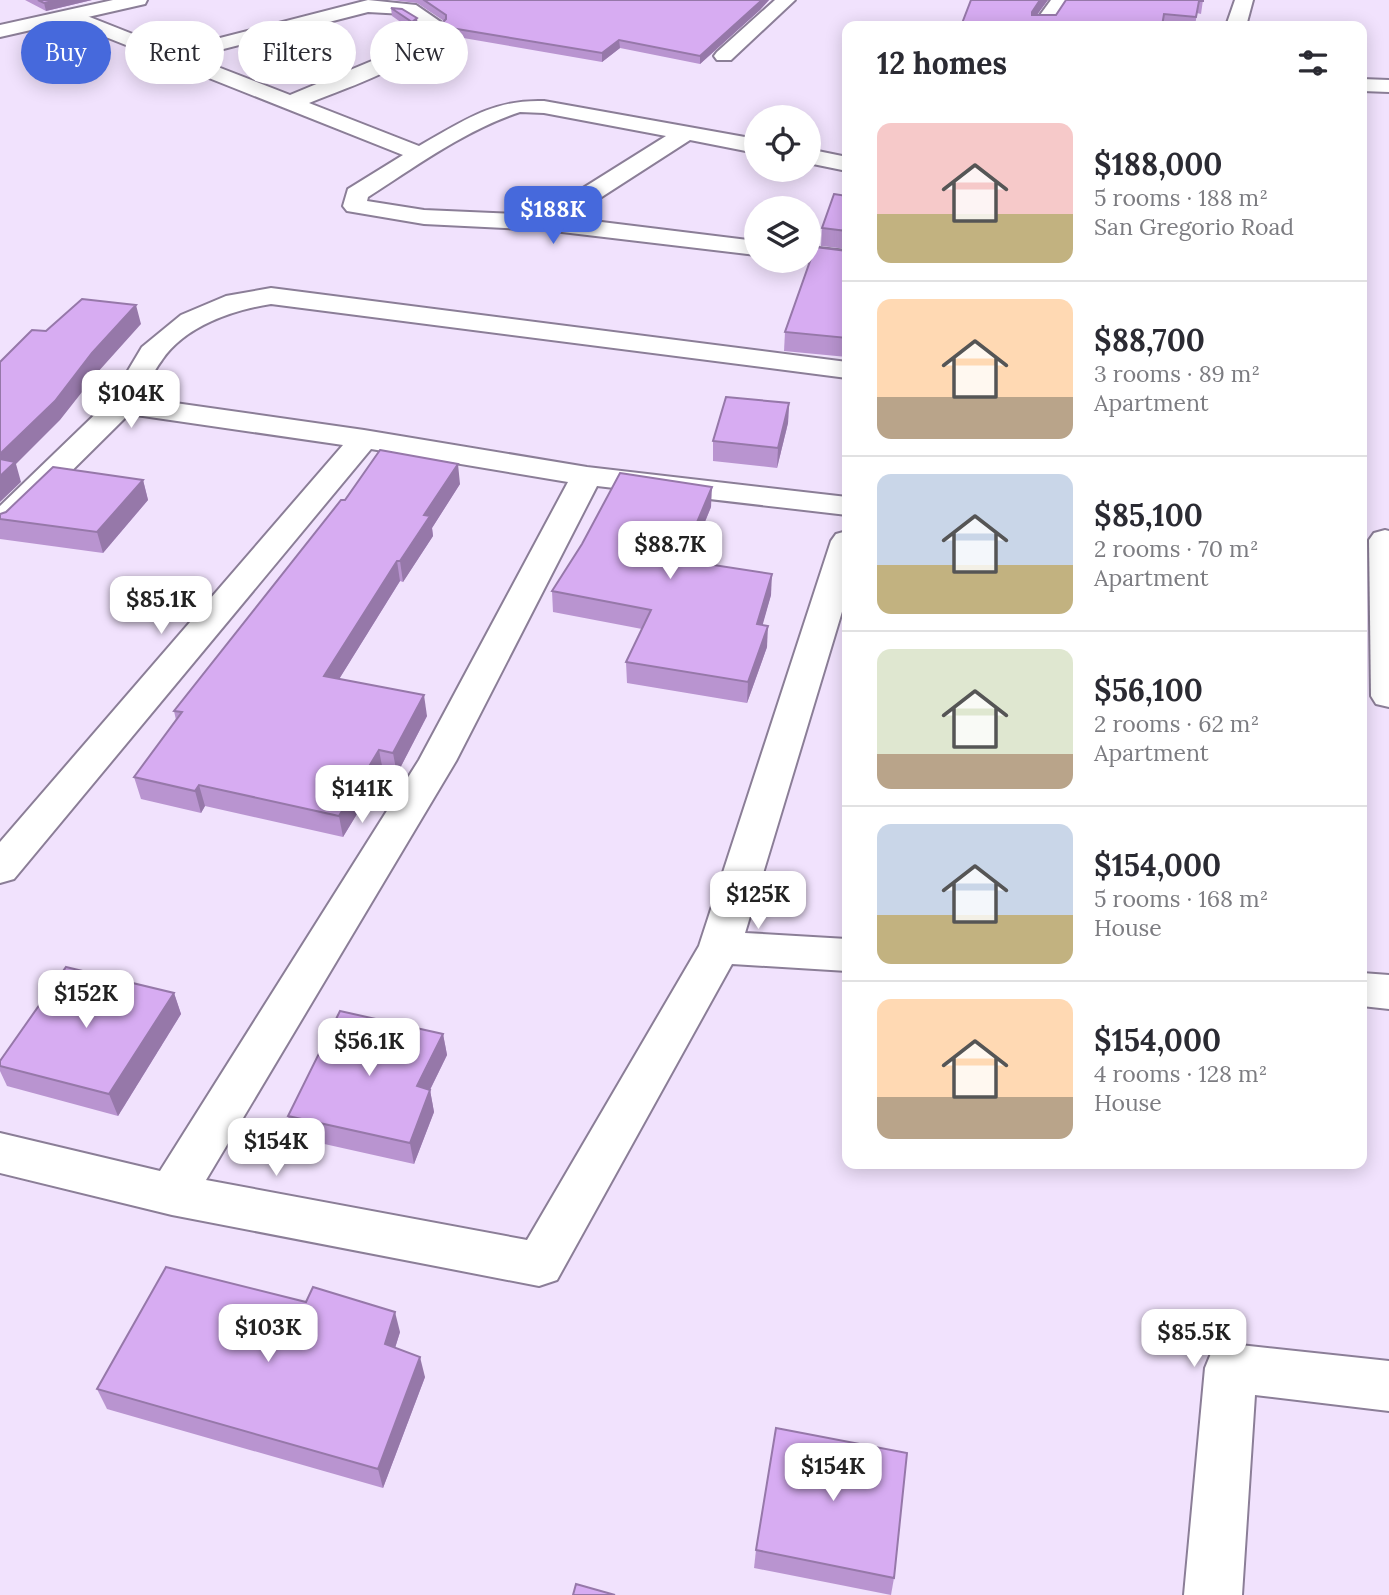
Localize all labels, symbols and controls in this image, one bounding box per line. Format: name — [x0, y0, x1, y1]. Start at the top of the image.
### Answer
chip: Buy — [21, 21, 111, 84]
chip: Rent — [125, 21, 224, 84]
chip: Filters — [238, 21, 356, 84]
chip: New — [370, 21, 468, 84]
text: 12 homes — [877, 44, 1007, 82]
icon: filters — [1294, 44, 1332, 82]
map controls — [744, 105, 821, 273]
button: locate — [744, 105, 821, 182]
text: $188,000 — [1094, 145, 1222, 183]
icon: home — [933, 151, 1017, 235]
text: 5 rooms · 188 m² — [1094, 183, 1268, 212]
pin: $188K — [504, 187, 602, 246]
text: $188K — [520, 194, 586, 223]
button: layers — [744, 196, 821, 273]
text: San Gregorio Road — [1094, 212, 1294, 241]
text: $88,700 — [1094, 321, 1205, 359]
icon: home — [933, 327, 1017, 411]
text: 3 rooms · 89 m² — [1094, 359, 1260, 388]
pin: $104K — [82, 370, 180, 430]
text: $104K — [98, 378, 164, 407]
text: Apartment — [1094, 388, 1209, 417]
text: $85,100 — [1094, 496, 1203, 534]
icon: home — [933, 502, 1017, 586]
pin: $88.7K — [613, 522, 727, 581]
text: $88.7K — [634, 529, 706, 558]
text: 2 rooms · 70 m² — [1094, 534, 1259, 563]
text: Apartment — [1094, 563, 1209, 592]
pin: $85.1K — [104, 576, 218, 636]
text: $85.1K — [126, 584, 196, 613]
text: $56,100 — [1094, 671, 1203, 709]
icon: home — [933, 677, 1017, 761]
text: 2 rooms · 62 m² — [1094, 709, 1259, 738]
text: Apartment — [1094, 738, 1209, 767]
pin: $141K — [313, 766, 411, 825]
text: $141K — [331, 773, 393, 802]
text: $154,000 — [1094, 846, 1221, 884]
icon: home — [933, 852, 1017, 936]
pin: $125K — [709, 872, 807, 931]
text: $125K — [726, 879, 790, 908]
text: 5 rooms · 168 m² — [1094, 884, 1268, 913]
text: House — [1094, 913, 1162, 942]
pin: $152K — [37, 970, 135, 1030]
text: $152K — [54, 978, 118, 1007]
pin: $56.1K — [312, 1018, 426, 1078]
text: $154,000 — [1094, 1021, 1221, 1059]
text: $56.1K — [334, 1026, 404, 1055]
icon: home — [933, 1027, 1017, 1111]
text: 4 rooms · 128 m² — [1094, 1059, 1267, 1088]
text: House — [1094, 1088, 1162, 1117]
pin: $154K — [227, 1118, 325, 1178]
text: $154K — [244, 1126, 308, 1155]
pin: $103K — [219, 1304, 317, 1364]
pin: $85.5K — [1137, 1310, 1251, 1369]
text: $103K — [235, 1312, 301, 1341]
text: $85.5K — [1157, 1317, 1231, 1346]
pin: $154K — [784, 1444, 882, 1503]
text: $154K — [801, 1451, 865, 1480]

